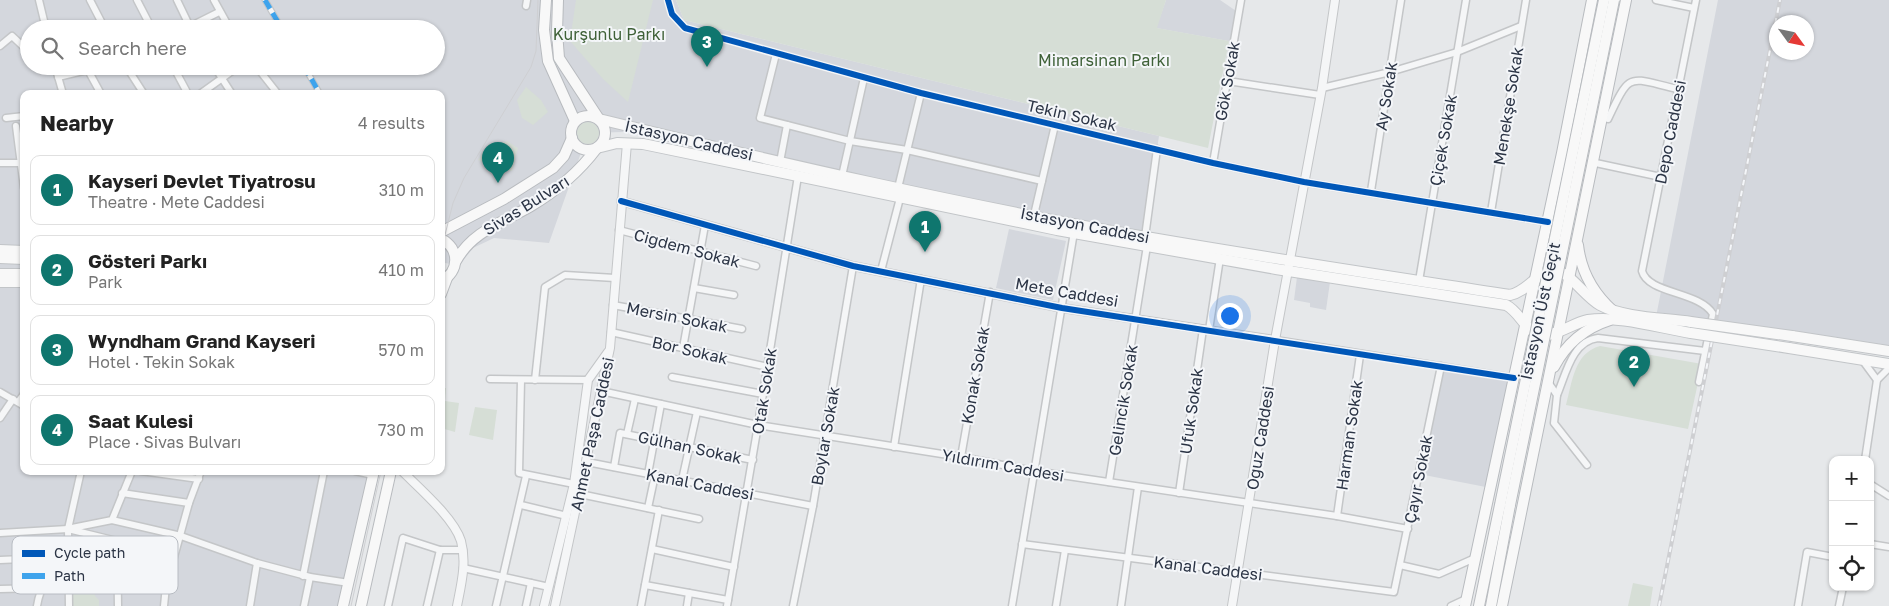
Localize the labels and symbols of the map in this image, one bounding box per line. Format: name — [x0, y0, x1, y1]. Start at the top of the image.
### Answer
north arrow — [1769, 15, 1814, 60]
park label: Kurşunlu Parkı — [553, 24, 665, 44]
pin: 3 — [691, 26, 723, 67]
street label: Gök Sokak — [1210, 40, 1244, 122]
street label: Menekşe Sokak — [1489, 45, 1527, 167]
park label: Mimarsinan Parkı — [1038, 50, 1170, 70]
street label: Ay Sokak — [1371, 60, 1401, 132]
street label: Depo Caddesi — [1650, 78, 1690, 186]
street label: Çiçek Sokak — [1425, 92, 1461, 188]
street label: Tekin Sokak — [1025, 95, 1119, 135]
street label: İstasyon Caddesi — [623, 116, 755, 164]
pin: 4 — [482, 142, 514, 183]
street label: Sivas Bulvarı — [479, 171, 573, 239]
street label: İstasyon Caddesi — [1019, 203, 1151, 247]
pin: 1 — [909, 211, 941, 252]
street label: Ciğdem Sokak — [632, 224, 742, 272]
street label: İstasyon Üst Geçit — [1516, 240, 1564, 382]
street label: Mete Caddesi — [1014, 273, 1120, 311]
street label: Mersin Sokak — [625, 297, 729, 337]
your location — [1217, 303, 1243, 329]
street label: Konak Sokak — [957, 324, 993, 426]
street label: Bor Sokak — [650, 332, 730, 368]
street label: Gelincik Sokak — [1104, 343, 1142, 457]
street label: Otak Sokak — [747, 346, 781, 436]
pin: 2 — [1618, 346, 1650, 387]
street label: Ahmet Paşa Caddesi — [566, 355, 618, 513]
street label: Ufuk Sokak — [1175, 367, 1207, 455]
street label: Harman Sokak — [1331, 379, 1367, 491]
street label: Oğuz Caddesi — [1242, 384, 1278, 492]
street label: Boylar Sokak — [806, 385, 844, 487]
street label: Gülhan Sokak — [636, 426, 744, 468]
street label: Çayır Sokak — [1400, 433, 1436, 525]
street label: Yıldırım Caddesi — [940, 444, 1066, 486]
street label: Kanal Caddesi — [644, 464, 756, 504]
legend — [12, 536, 178, 594]
text: Cycle path — [54, 544, 125, 561]
street label: Kanal Caddesi — [1152, 551, 1264, 585]
text: Path — [54, 567, 85, 584]

